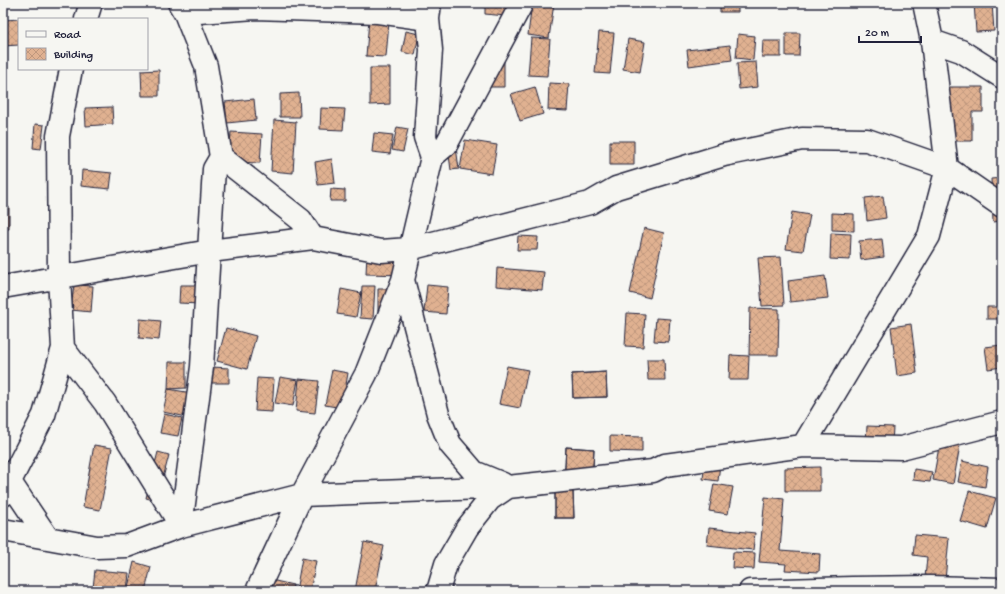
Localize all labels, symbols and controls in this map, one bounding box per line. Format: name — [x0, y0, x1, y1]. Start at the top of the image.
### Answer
legend — [18, 18, 148, 70]
scale bar — [859, 18, 921, 44]
text: 20 m — [865, 27, 890, 41]
text: Road — [54, 29, 81, 43]
text: Building — [53, 49, 93, 63]

